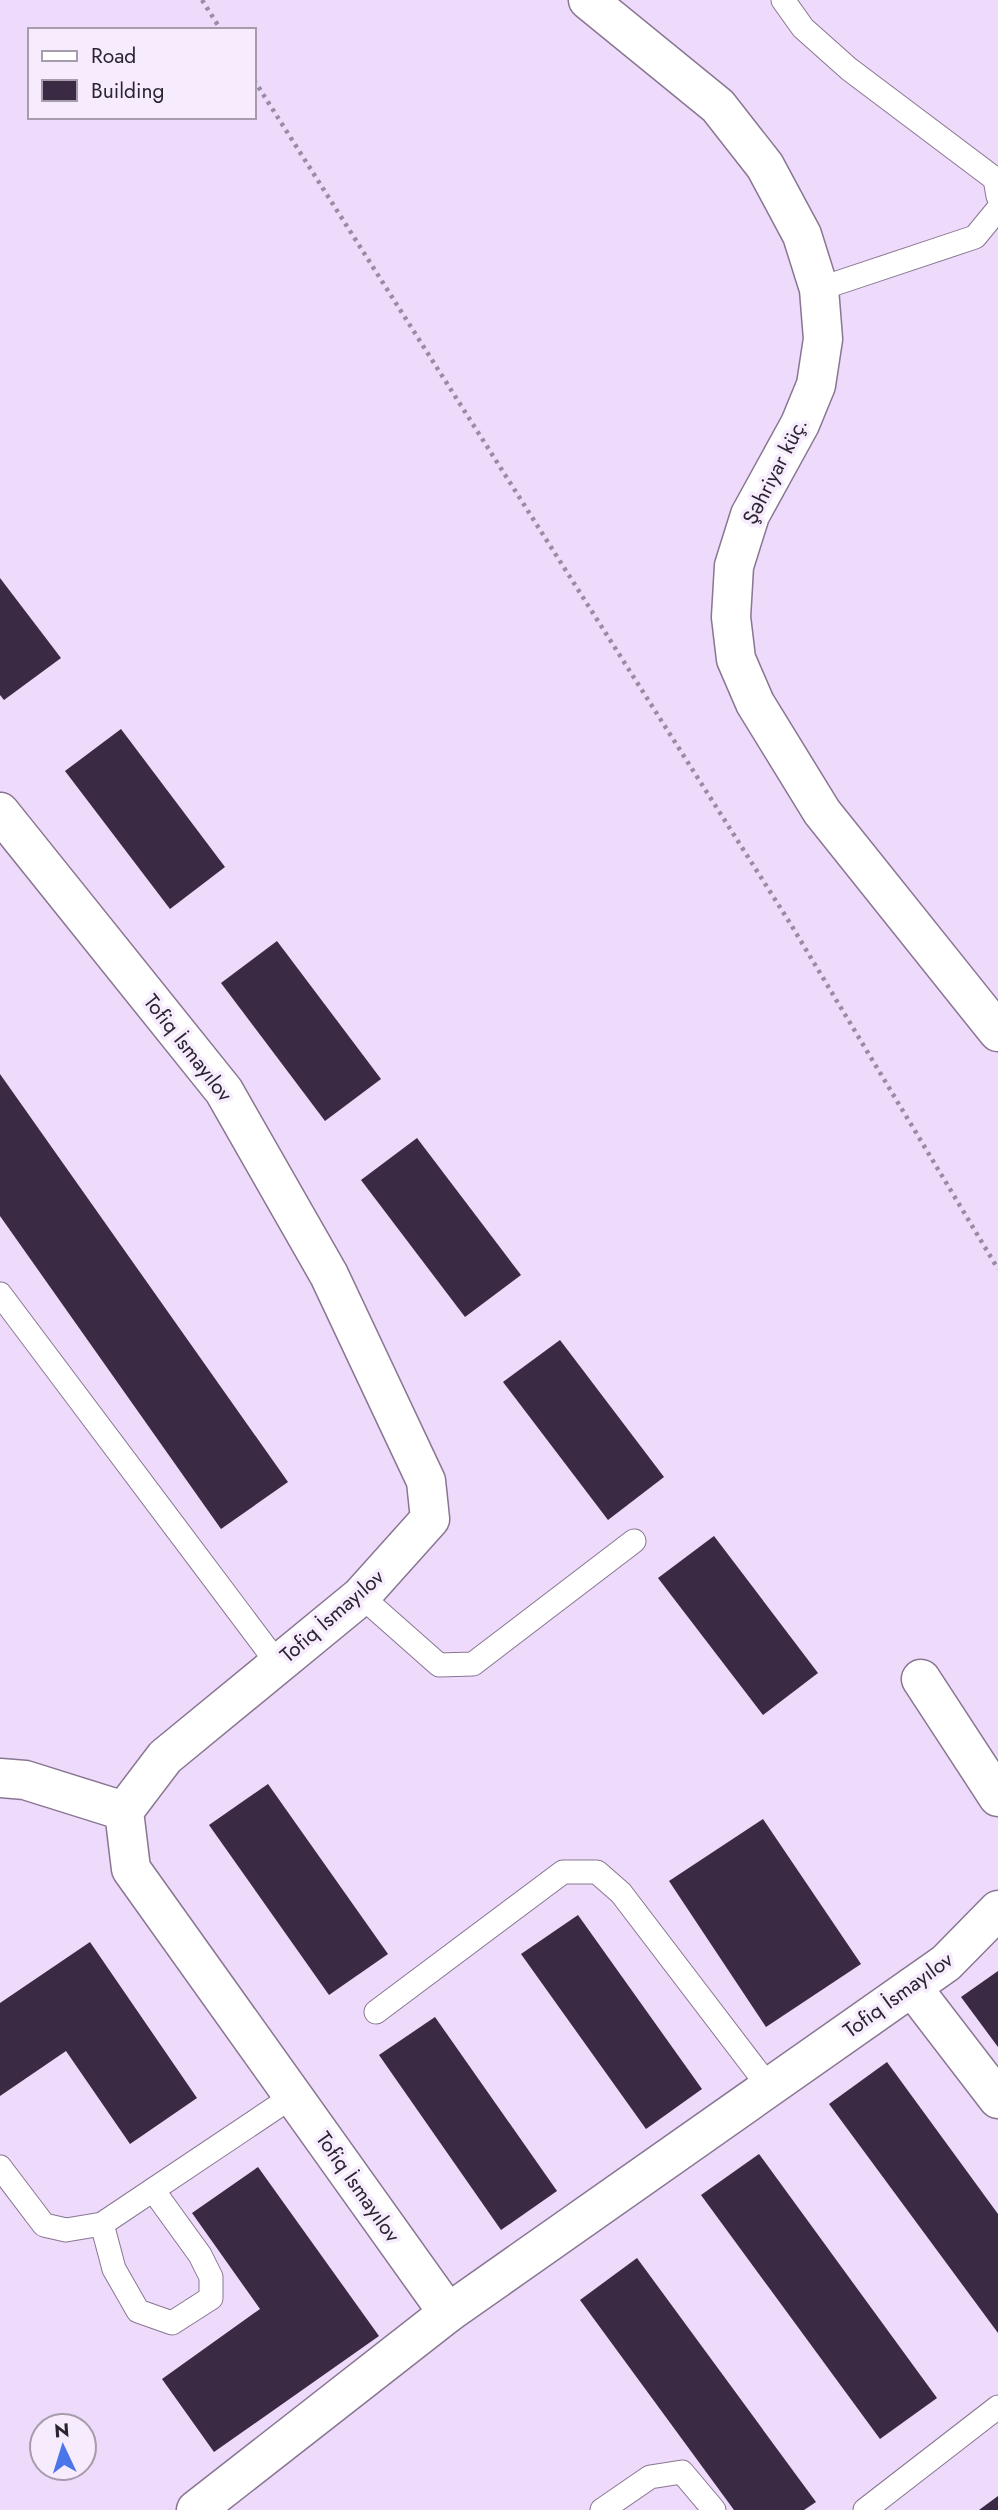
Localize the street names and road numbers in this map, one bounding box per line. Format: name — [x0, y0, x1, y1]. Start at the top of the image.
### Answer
street label: Şəhriyar küç. — [735, 412, 815, 530]
street label: Tofiq İsmayılov — [137, 988, 240, 1109]
street label: Tofiq İsmayılov — [274, 1562, 391, 1670]
street label: Tofiq İsmayılov — [837, 1945, 960, 2045]
street label: Tofiq İsmayılov — [309, 2126, 408, 2249]

